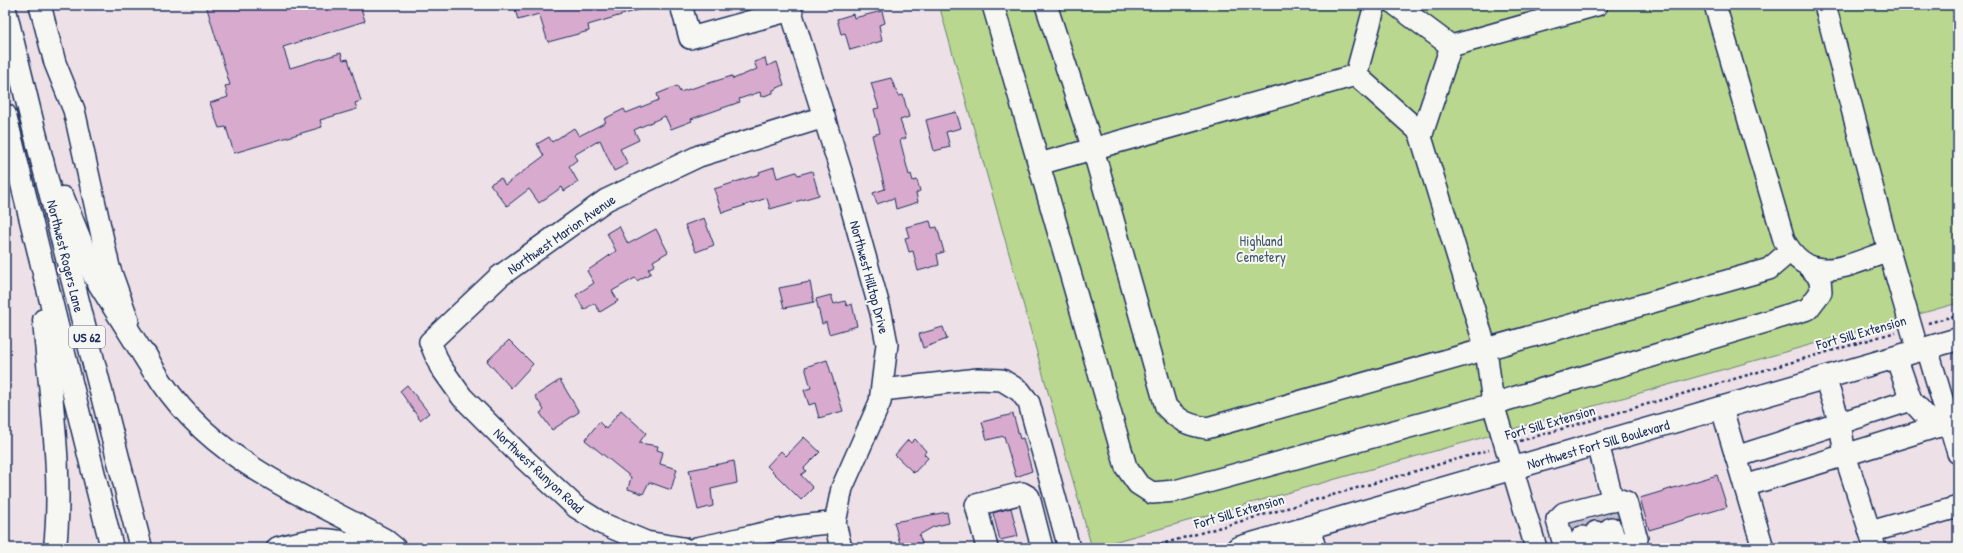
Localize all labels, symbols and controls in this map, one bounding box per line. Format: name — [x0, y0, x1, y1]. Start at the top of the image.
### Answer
street label: Northwest Marion Avenue — [503, 189, 619, 278]
street label: Northwest Rogers Lane — [42, 198, 89, 315]
street label: Northwest Hilltop Drive — [845, 218, 894, 336]
park label: Highland Cemetery — [1236, 231, 1286, 267]
street label: Fort Sill Extension — [1813, 310, 1908, 354]
road number: US 62 — [69, 326, 105, 348]
street label: Fort Sill Extension — [1502, 400, 1597, 444]
street label: Northwest Fort Sill Boulevard — [1525, 414, 1672, 473]
street label: Northwest Runyon Road — [489, 423, 589, 518]
street label: Fort Sill Extension — [1191, 489, 1286, 533]

